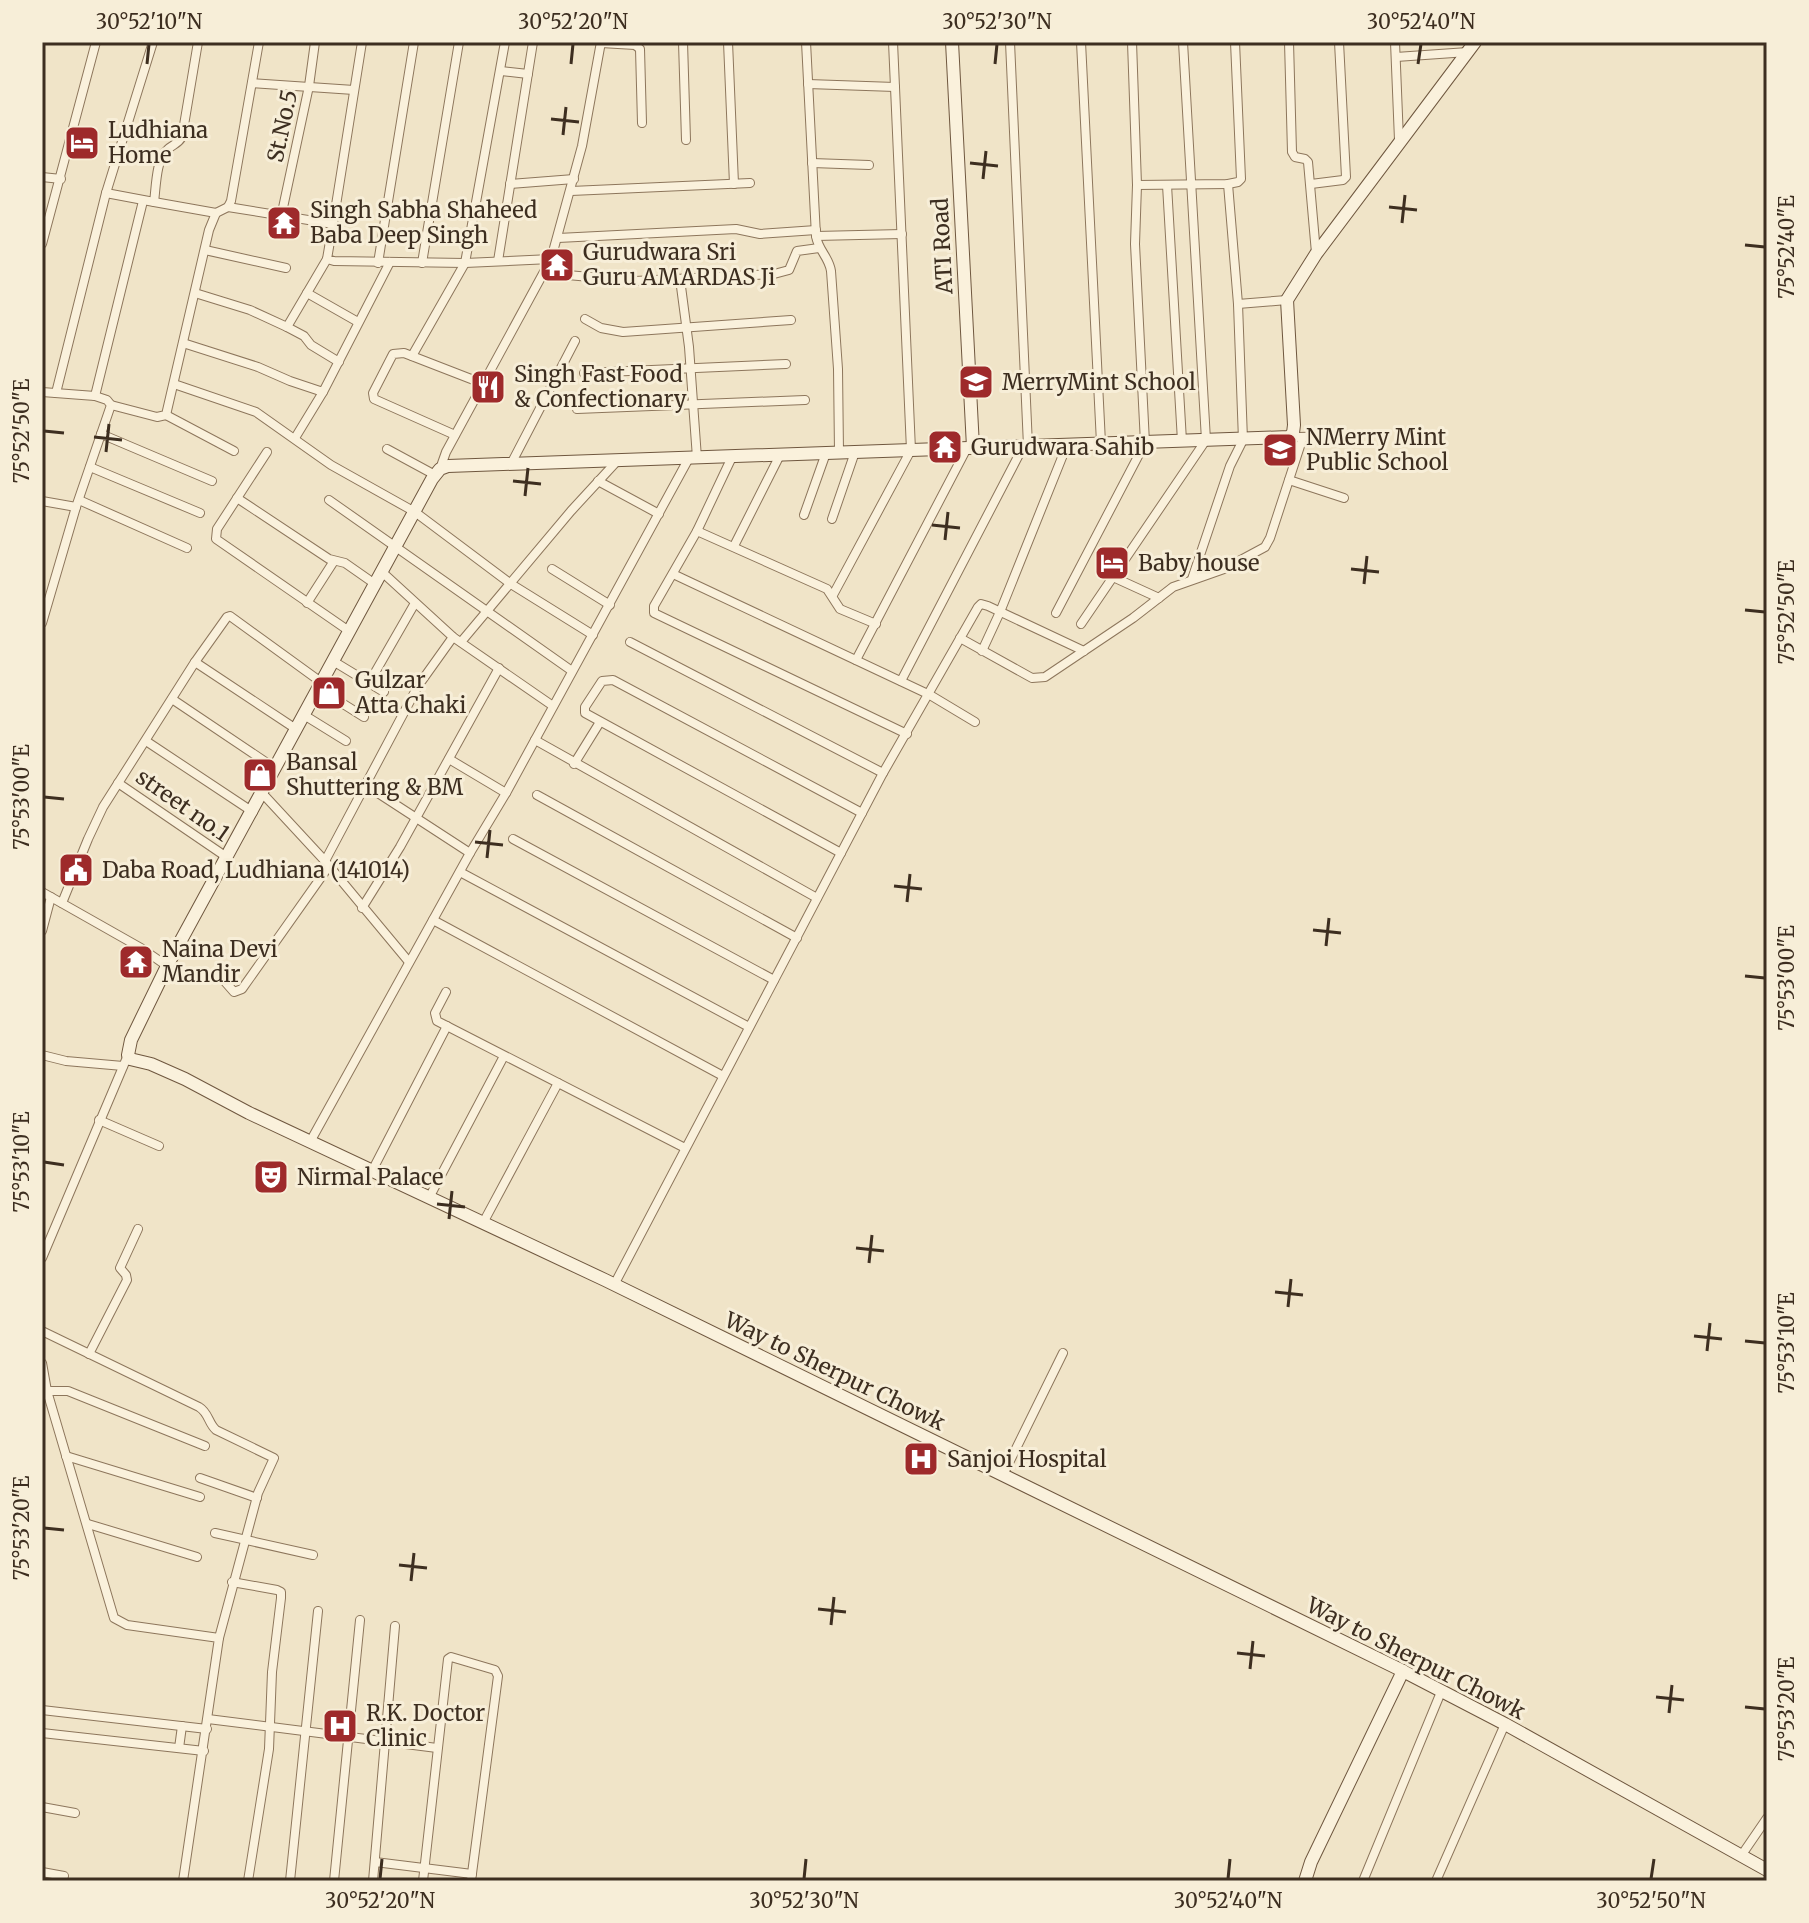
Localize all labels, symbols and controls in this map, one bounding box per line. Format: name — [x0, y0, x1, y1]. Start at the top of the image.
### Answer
text: 30°52'10"N — [96, 9, 203, 34]
text: 30°52'20"N — [518, 9, 628, 34]
text: 30°52'30"N — [942, 9, 1052, 34]
text: 30°52'40"N — [1367, 9, 1476, 34]
street label: St.No.5 — [261, 87, 303, 165]
place label: Ludhiana Home — [108, 116, 208, 169]
hotel icon: Ludhiana Home — [63, 124, 101, 162]
text: 75°52'40"E — [1774, 195, 1799, 299]
place label: Singh Sabha Shaheed Baba Deep Singh — [310, 196, 537, 249]
street label: ATI Road — [925, 197, 959, 296]
temple icon: Singh Sabha Shaheed Baba Deep Singh — [265, 204, 303, 242]
place label: Gurudwara Sri Guru AMARDAS Ji — [583, 238, 775, 291]
temple icon: Gurudwara Sri Guru AMARDAS Ji — [538, 246, 576, 284]
place label: Singh Fast Food & Confectionary — [514, 360, 687, 413]
school or university icon: MerryMint School — [957, 363, 995, 401]
restaurant icon: Singh Fast Food & Confectionary — [469, 368, 507, 406]
place label: MerryMint School — [1002, 368, 1196, 396]
text: 75°52'50"E — [9, 378, 34, 483]
place label: NMerry Mint Public School — [1306, 423, 1449, 476]
temple icon: Gurudwara Sahib — [926, 428, 964, 466]
school or university icon: NMerry Mint Public School — [1261, 431, 1299, 469]
place label: Gurudwara Sahib — [971, 433, 1154, 461]
hotel icon: Baby house — [1093, 544, 1131, 582]
place label: Baby house — [1138, 549, 1260, 577]
text: 75°52'50"E — [1774, 559, 1799, 664]
place label: Gulzar Atta Chaki — [354, 666, 466, 719]
shop icon: Gulzar Atta Chaki — [310, 674, 348, 712]
text: 75°53'00"E — [9, 744, 34, 850]
place label: Bansal Shuttering & BM — [286, 748, 463, 801]
shop icon: Bansal Shuttering & BM — [241, 756, 279, 794]
street label: street no.1 — [131, 763, 235, 847]
public building icon: Daba Road, Ludhiana (141014) — [57, 851, 95, 889]
place label: Daba Road, Ludhiana (141014) — [102, 856, 410, 884]
text: 75°53'00"E — [1774, 925, 1799, 1031]
place label: Naina Devi Mandir — [162, 935, 278, 988]
temple icon: Naina Devi Mandir — [117, 943, 155, 981]
text: 75°53'10"E — [9, 1111, 34, 1213]
theatre icon: Nirmal Palace — [252, 1158, 290, 1196]
place label: Nirmal Palace — [297, 1163, 444, 1191]
text: 75°53'10"E — [1774, 1292, 1799, 1394]
street label: Way to Sherpur Chowk — [719, 1305, 950, 1437]
hospital icon: Sanjoi Hospital — [902, 1440, 940, 1478]
place label: Sanjoi Hospital — [947, 1445, 1107, 1473]
text: 75°53'20"E — [9, 1475, 34, 1580]
street label: Way to Sherpur Chowk — [1301, 1590, 1530, 1725]
text: 75°53'20"E — [1774, 1656, 1799, 1761]
place label: R.K. Doctor Clinic — [366, 1699, 485, 1752]
hospital icon: R.K. Doctor Clinic — [321, 1707, 359, 1745]
text: 30°52'20"N — [325, 1888, 435, 1913]
text: 30°52'30"N — [749, 1888, 859, 1913]
text: 30°52'40"N — [1174, 1888, 1283, 1913]
text: 30°52'50"N — [1596, 1888, 1706, 1913]

